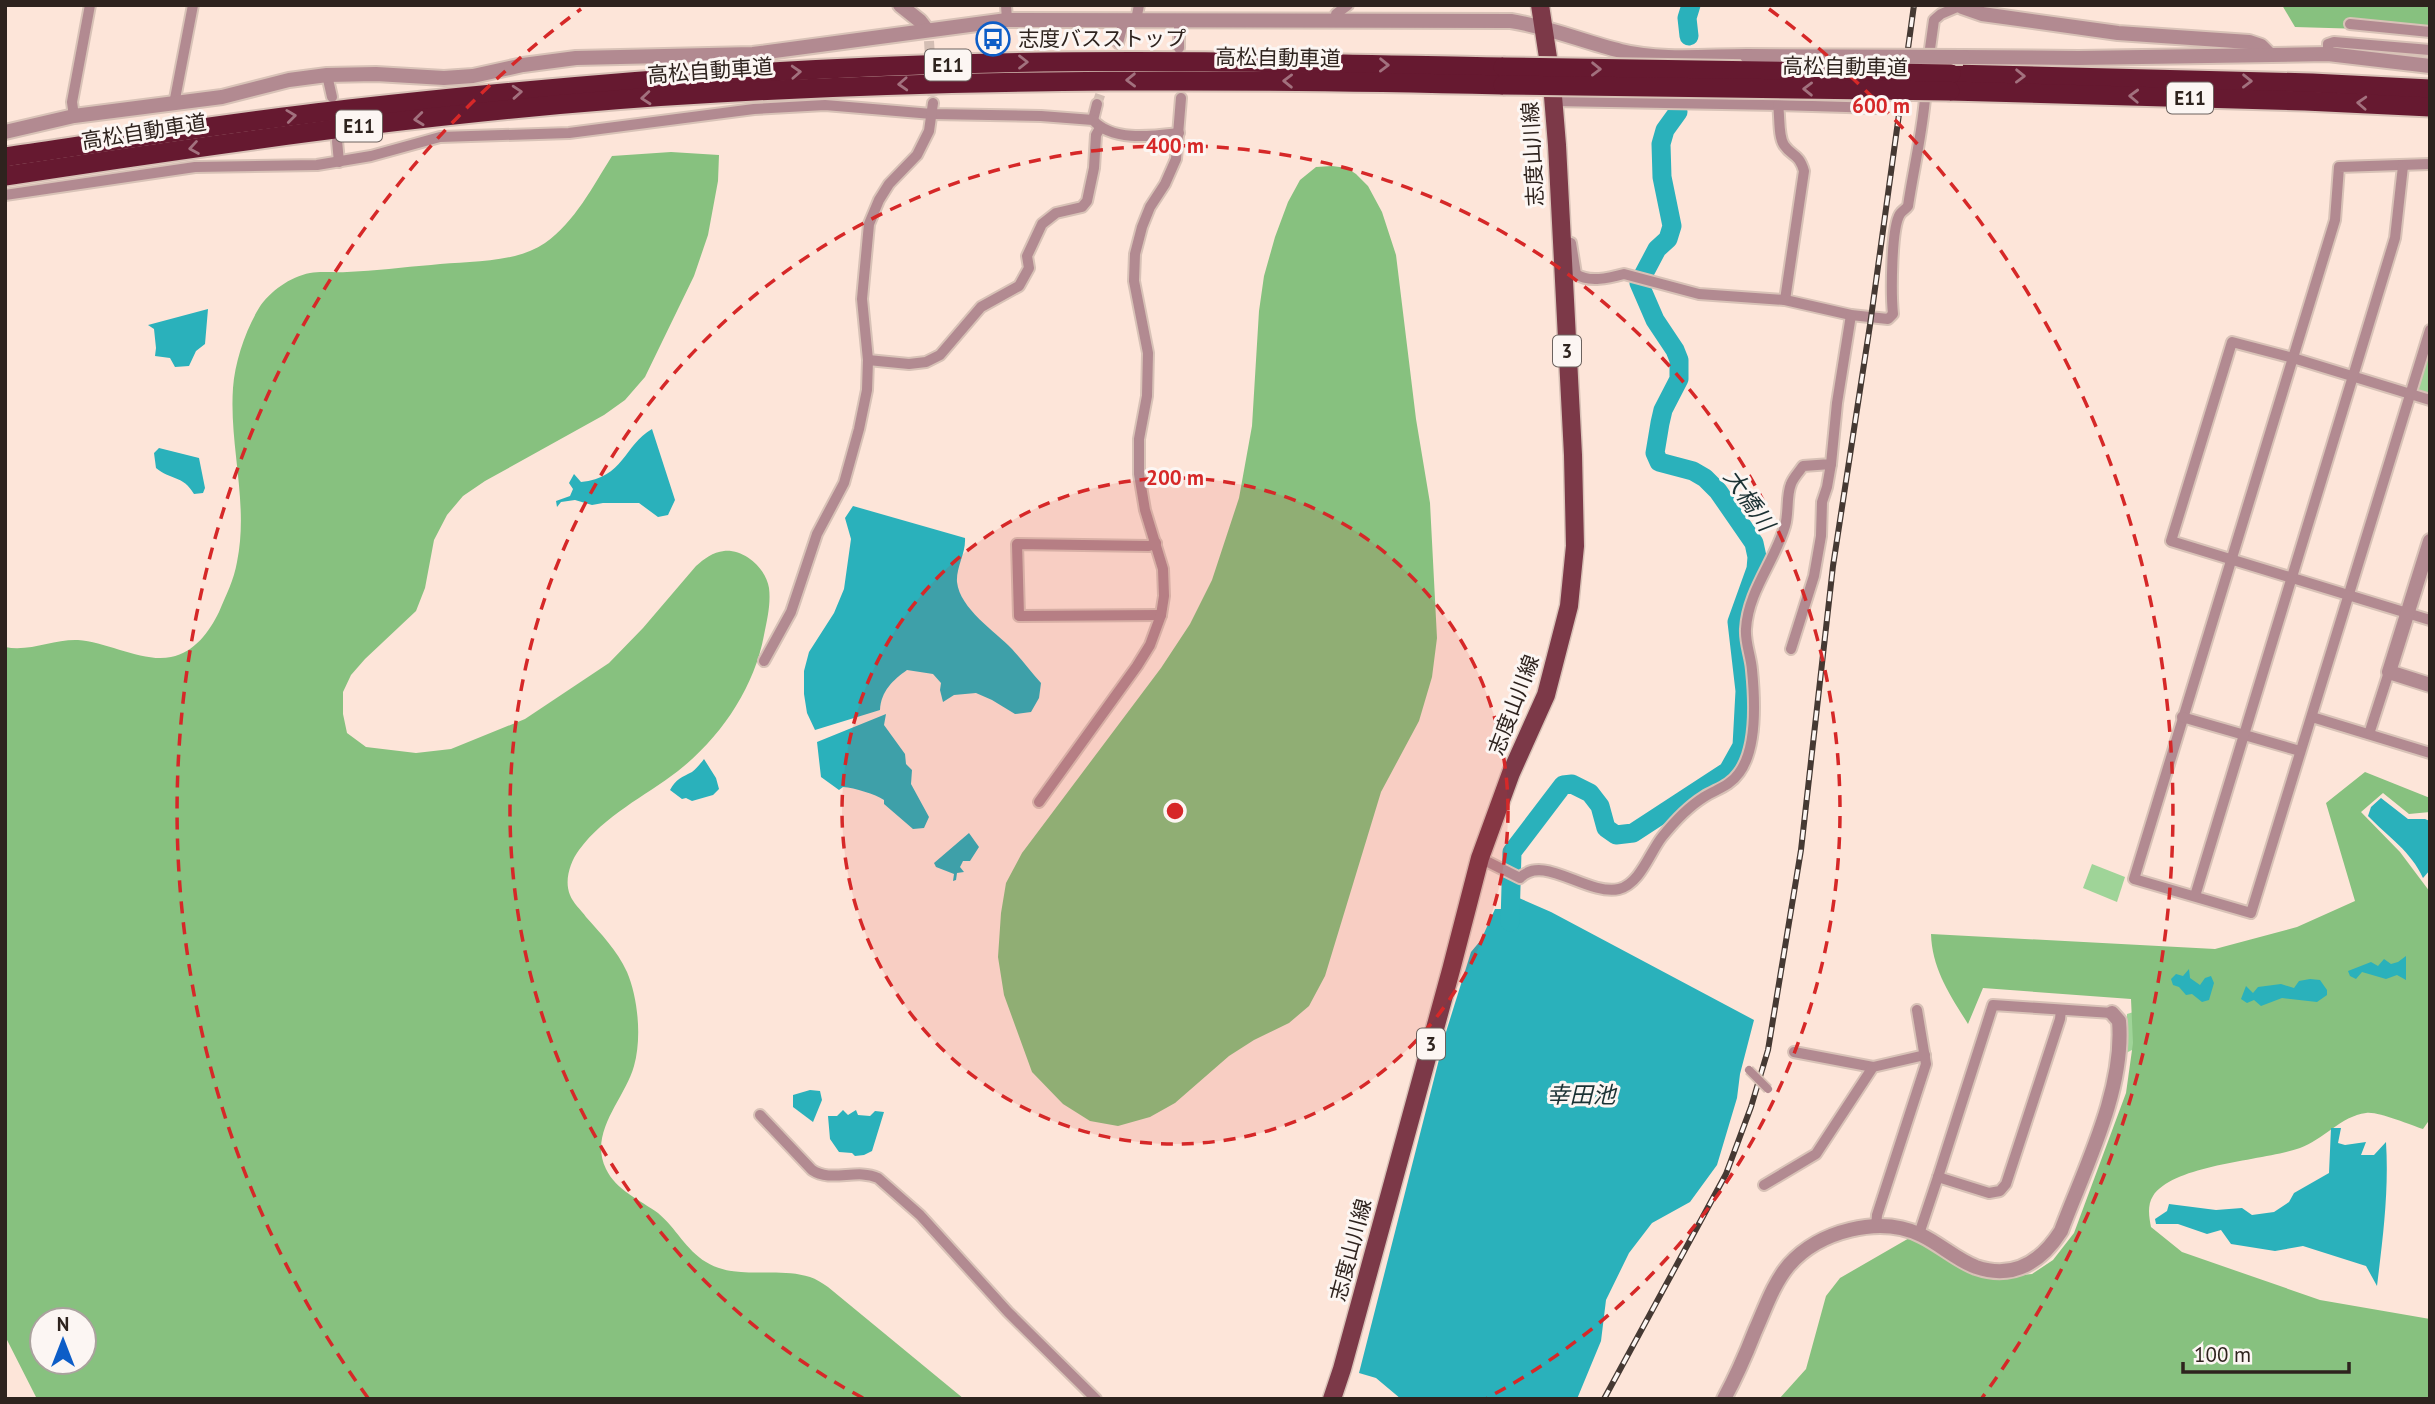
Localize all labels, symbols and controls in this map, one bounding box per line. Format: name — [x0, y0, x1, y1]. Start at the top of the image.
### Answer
bus stop icon: 志度バスストップ — [974, 20, 1012, 58]
place label: 志度バスストップ — [1018, 25, 1186, 52]
street label: 高松自動車道 — [1215, 43, 1341, 72]
road number: E11 — [925, 50, 971, 80]
street label: 高松自動車道 — [1782, 52, 1908, 81]
street label: 高松自動車道 — [646, 53, 774, 88]
one-way arrow — [1018, 55, 1029, 70]
one-way arrow — [1380, 57, 1390, 73]
one-way arrow — [1591, 61, 1602, 77]
one-way arrow — [791, 64, 802, 79]
one-way arrow — [2015, 68, 2025, 84]
one-way arrow — [1125, 72, 1135, 88]
one-way arrow — [1282, 73, 1293, 88]
one-way arrow — [2242, 74, 2253, 89]
one-way arrow — [897, 76, 908, 91]
one-way arrow — [1803, 81, 1813, 97]
road number: E11 — [2167, 82, 2213, 114]
one-way arrow — [512, 85, 523, 100]
one-way arrow — [2128, 89, 2139, 104]
one-way arrow — [640, 90, 651, 105]
text: 600 m — [1852, 92, 1910, 119]
one-way arrow — [2356, 96, 2367, 111]
street label: 志度山川線 — [1516, 101, 1549, 207]
street label: 高松自動車道 — [80, 108, 208, 155]
one-way arrow — [285, 109, 297, 124]
road number: E11 — [336, 110, 382, 142]
one-way arrow — [414, 111, 425, 126]
text: 400 m — [1146, 132, 1204, 159]
one-way arrow — [188, 140, 200, 155]
road number: 3 — [1553, 336, 1581, 366]
water label: 大橋川 — [1718, 463, 1783, 539]
text: 200 m — [1146, 464, 1204, 491]
street label: 志度山川線 — [1482, 651, 1545, 759]
centre of rings — [1163, 799, 1187, 823]
road number: 3 — [1417, 1028, 1445, 1060]
water label: 幸田池 — [1547, 1080, 1618, 1109]
street label: 志度山川線 — [1324, 1196, 1377, 1304]
north arrow — [28, 1306, 98, 1376]
text: N — [57, 1312, 69, 1336]
scale bar — [2183, 1330, 2349, 1374]
text: 100 m — [2194, 1341, 2251, 1368]

